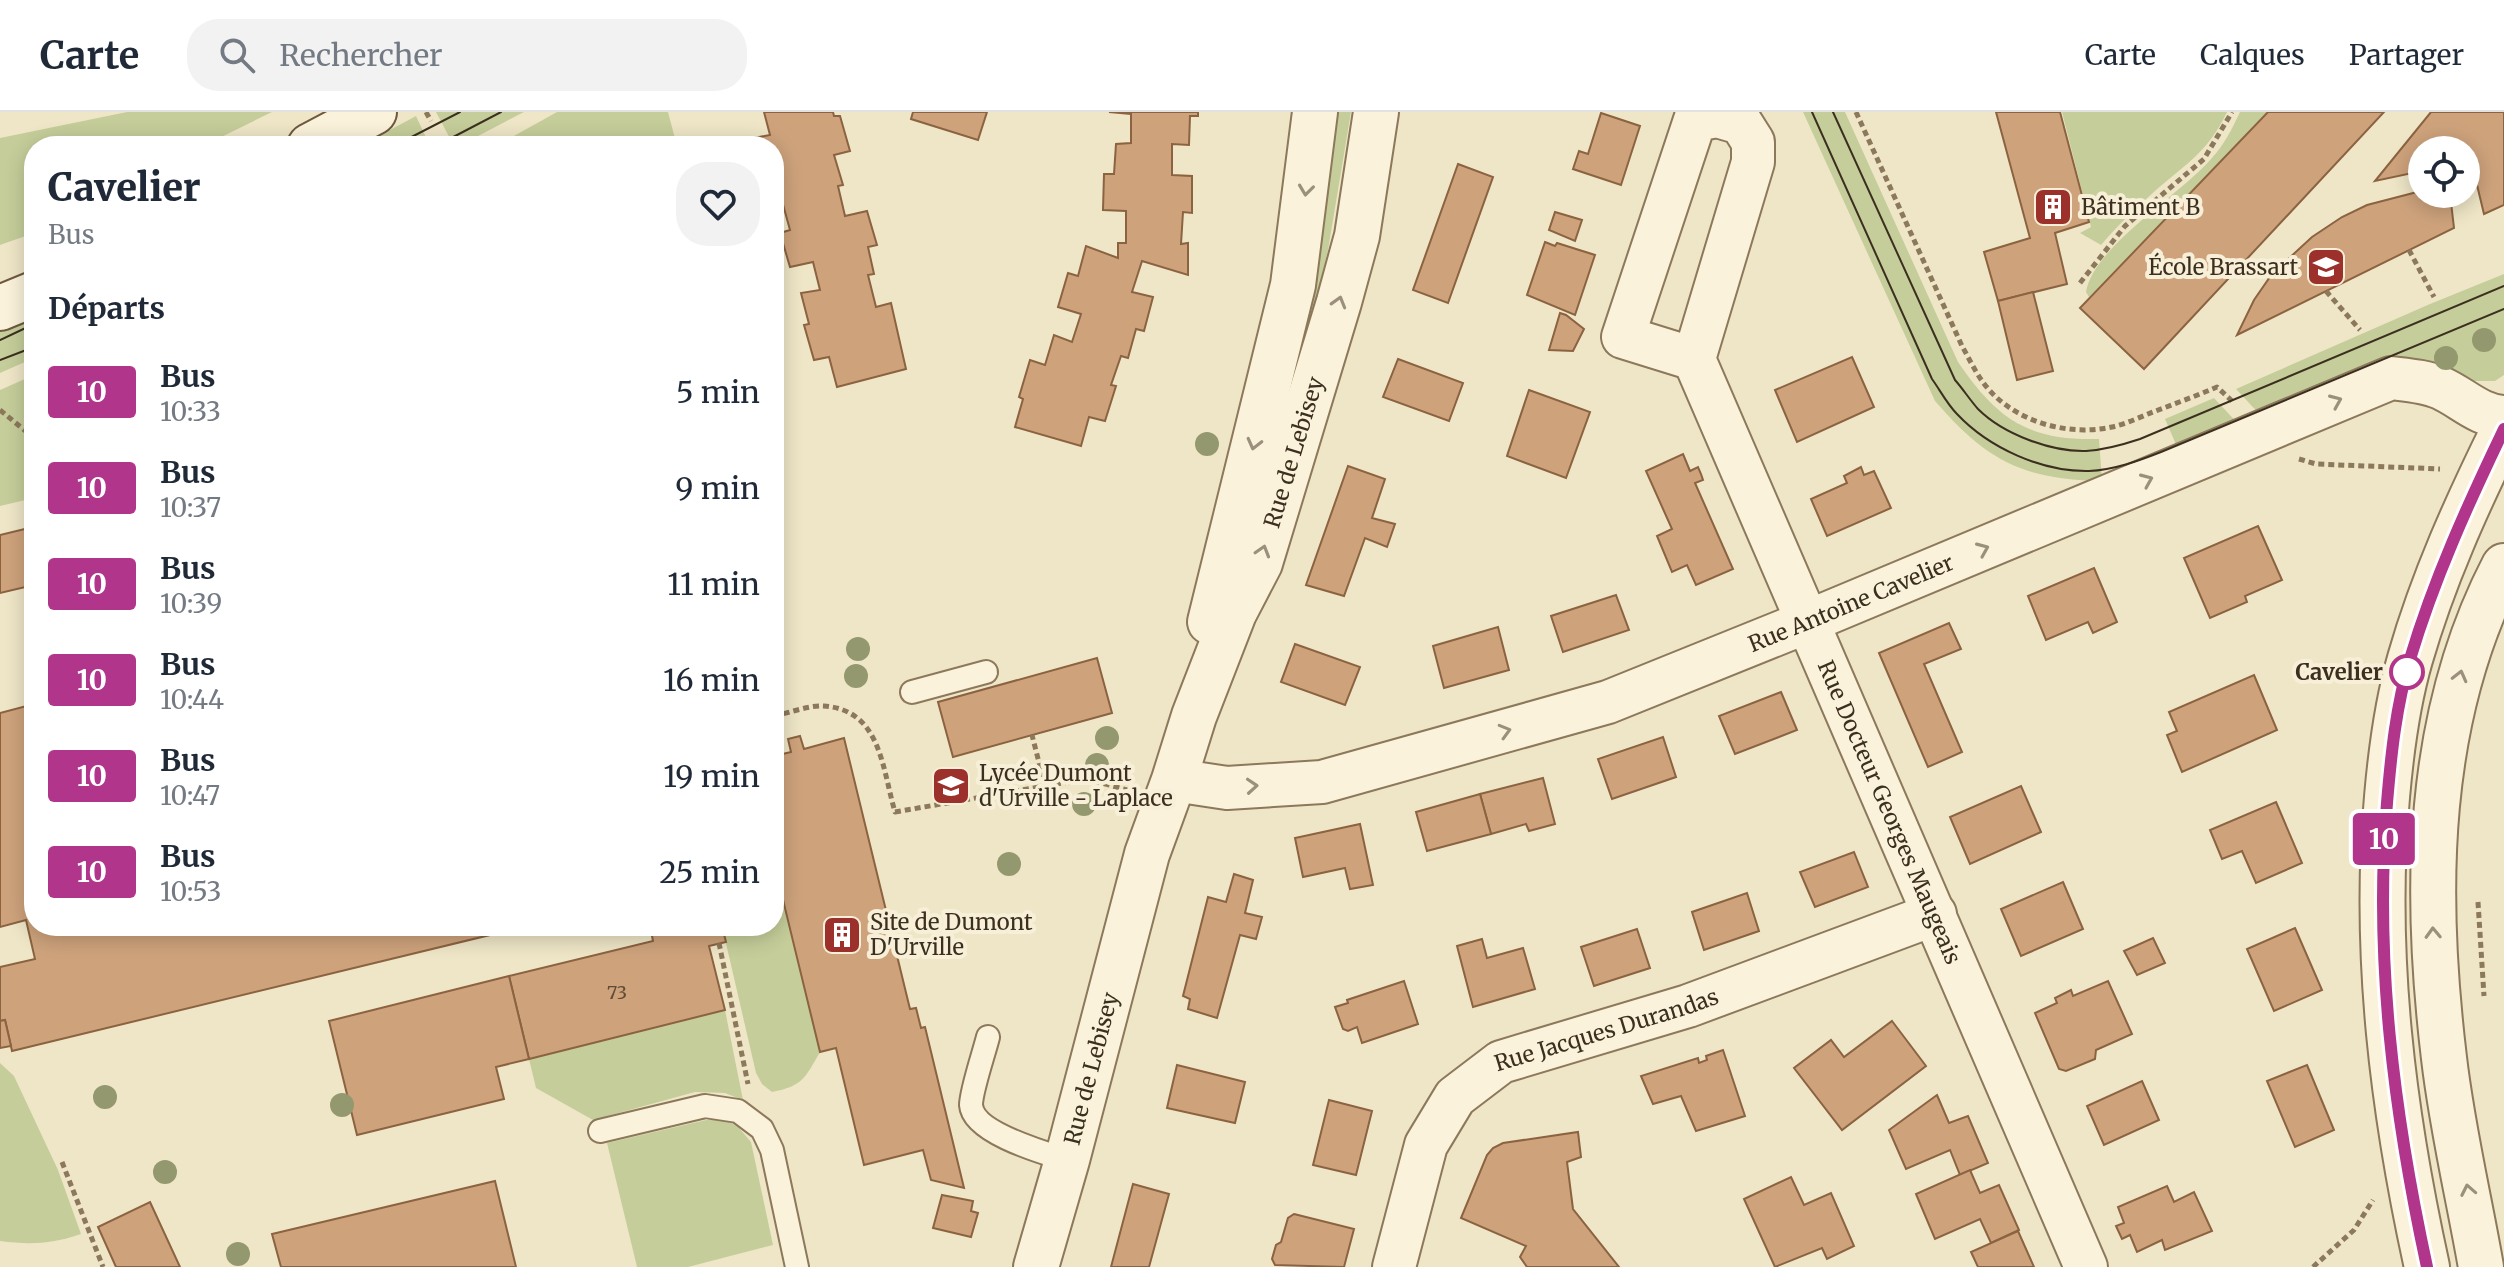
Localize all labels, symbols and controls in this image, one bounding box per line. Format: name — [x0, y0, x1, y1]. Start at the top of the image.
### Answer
search box — [187, 19, 747, 91]
text: Carte — [40, 32, 139, 79]
icon: search — [215, 33, 259, 77]
text: Rechercher — [279, 36, 443, 74]
text: Carte — [2085, 37, 2156, 73]
text: Calques — [2200, 37, 2305, 73]
text: Partager — [2349, 37, 2464, 73]
map controls — [2408, 136, 2480, 208]
button: locate — [2408, 136, 2480, 208]
button: heart — [676, 162, 760, 246]
text: Cavelier — [48, 164, 201, 211]
one-way arrow — [1298, 183, 1315, 196]
building icon: Bâtiment B — [2032, 186, 2074, 228]
place label: Bâtiment B — [2081, 193, 2200, 221]
text: Bus — [48, 218, 94, 251]
school or university icon: École Brassart — [2305, 246, 2347, 288]
place label: École Brassart — [2148, 252, 2298, 281]
text: Départs — [48, 289, 165, 327]
one-way arrow — [1330, 296, 1346, 310]
text: Bus — [160, 357, 216, 395]
text: 5 min — [676, 373, 760, 411]
street label: Rue de Lebisey — [1257, 373, 1330, 531]
text: 10 — [77, 374, 107, 410]
one-way arrow — [2328, 394, 2342, 411]
text: 10:33 — [160, 395, 221, 428]
one-way arrow — [1246, 436, 1263, 450]
text: Bus — [160, 453, 216, 491]
text: 9 min — [675, 469, 760, 507]
text: 10 — [77, 470, 107, 506]
one-way arrow — [2139, 474, 2153, 490]
text: 10:37 — [160, 491, 221, 524]
one-way arrow — [1974, 542, 1989, 558]
one-way arrow — [1254, 544, 1270, 558]
street label: Rue Antoine Cavelier — [1744, 548, 1958, 658]
text: Bus — [160, 549, 216, 587]
text: 11 min — [667, 565, 760, 603]
text: 10 — [77, 566, 107, 602]
text: 10:39 — [160, 587, 222, 620]
text: Bus — [160, 645, 216, 683]
marker: Cavelier — [2390, 655, 2424, 689]
street label: Rue Docteur Georges Maugeais — [1812, 656, 1967, 968]
place label: Cavelier — [2295, 658, 2383, 686]
text: 16 min — [663, 661, 760, 699]
text: 10 — [77, 662, 107, 698]
one-way arrow — [2451, 669, 2468, 683]
text: 10:44 — [160, 683, 224, 716]
one-way arrow — [1497, 724, 1511, 740]
text: Bus — [160, 741, 216, 779]
text: 19 min — [663, 757, 760, 795]
text: 10 — [77, 758, 107, 794]
place label: Lycée Dumont d'Urville - Laplace — [979, 759, 1173, 812]
school or university icon: Lycée Dumont d'Urville - Laplace — [930, 765, 972, 807]
one-way arrow — [1246, 778, 1259, 795]
text: 10:47 — [160, 779, 220, 812]
line badge: 10 — [2348, 813, 2420, 865]
text: 10 — [2369, 821, 2399, 857]
text: Bus — [160, 837, 216, 875]
text: 25 min — [659, 853, 760, 891]
text: 10 — [77, 854, 107, 890]
text: 10:53 — [160, 875, 221, 908]
place label: Site de Dumont D'Urville — [870, 908, 1033, 961]
building icon: Site de Dumont D'Urville — [821, 914, 863, 956]
one-way arrow — [2425, 926, 2442, 939]
house number: 73 — [607, 981, 627, 1004]
street label: Rue Jacques Durandas — [1491, 982, 1722, 1077]
street label: Rue de Lebisey — [1058, 989, 1124, 1148]
one-way arrow — [2461, 1183, 2478, 1197]

